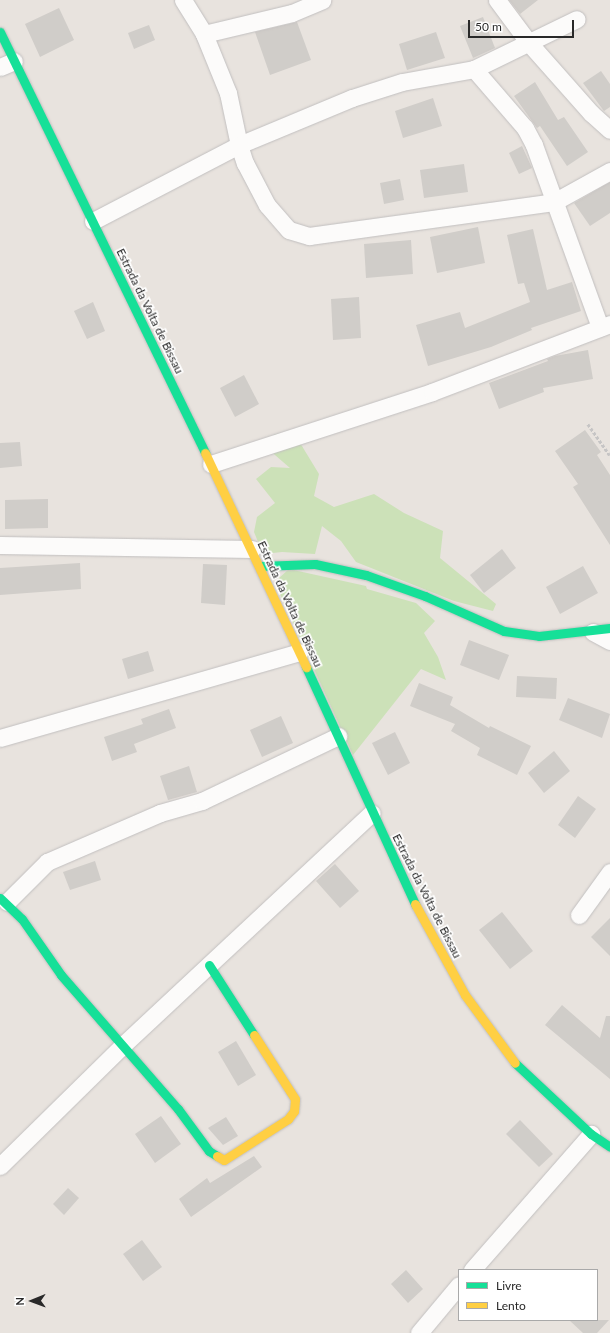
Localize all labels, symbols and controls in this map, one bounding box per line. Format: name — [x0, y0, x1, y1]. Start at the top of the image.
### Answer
scale bar — [470, 12, 576, 38]
text: 50 m — [475, 19, 502, 34]
street label: Estrada da Volta de Bissau — [113, 246, 187, 376]
street label: Estrada da Volta de Bissau — [254, 538, 326, 670]
street label: Estrada da Volta de Bissau — [389, 831, 465, 961]
legend — [458, 1269, 598, 1321]
text: Livre — [496, 1278, 522, 1293]
north arrow — [12, 1281, 52, 1321]
text: N — [13, 1297, 26, 1306]
text: Lento — [496, 1298, 526, 1313]

